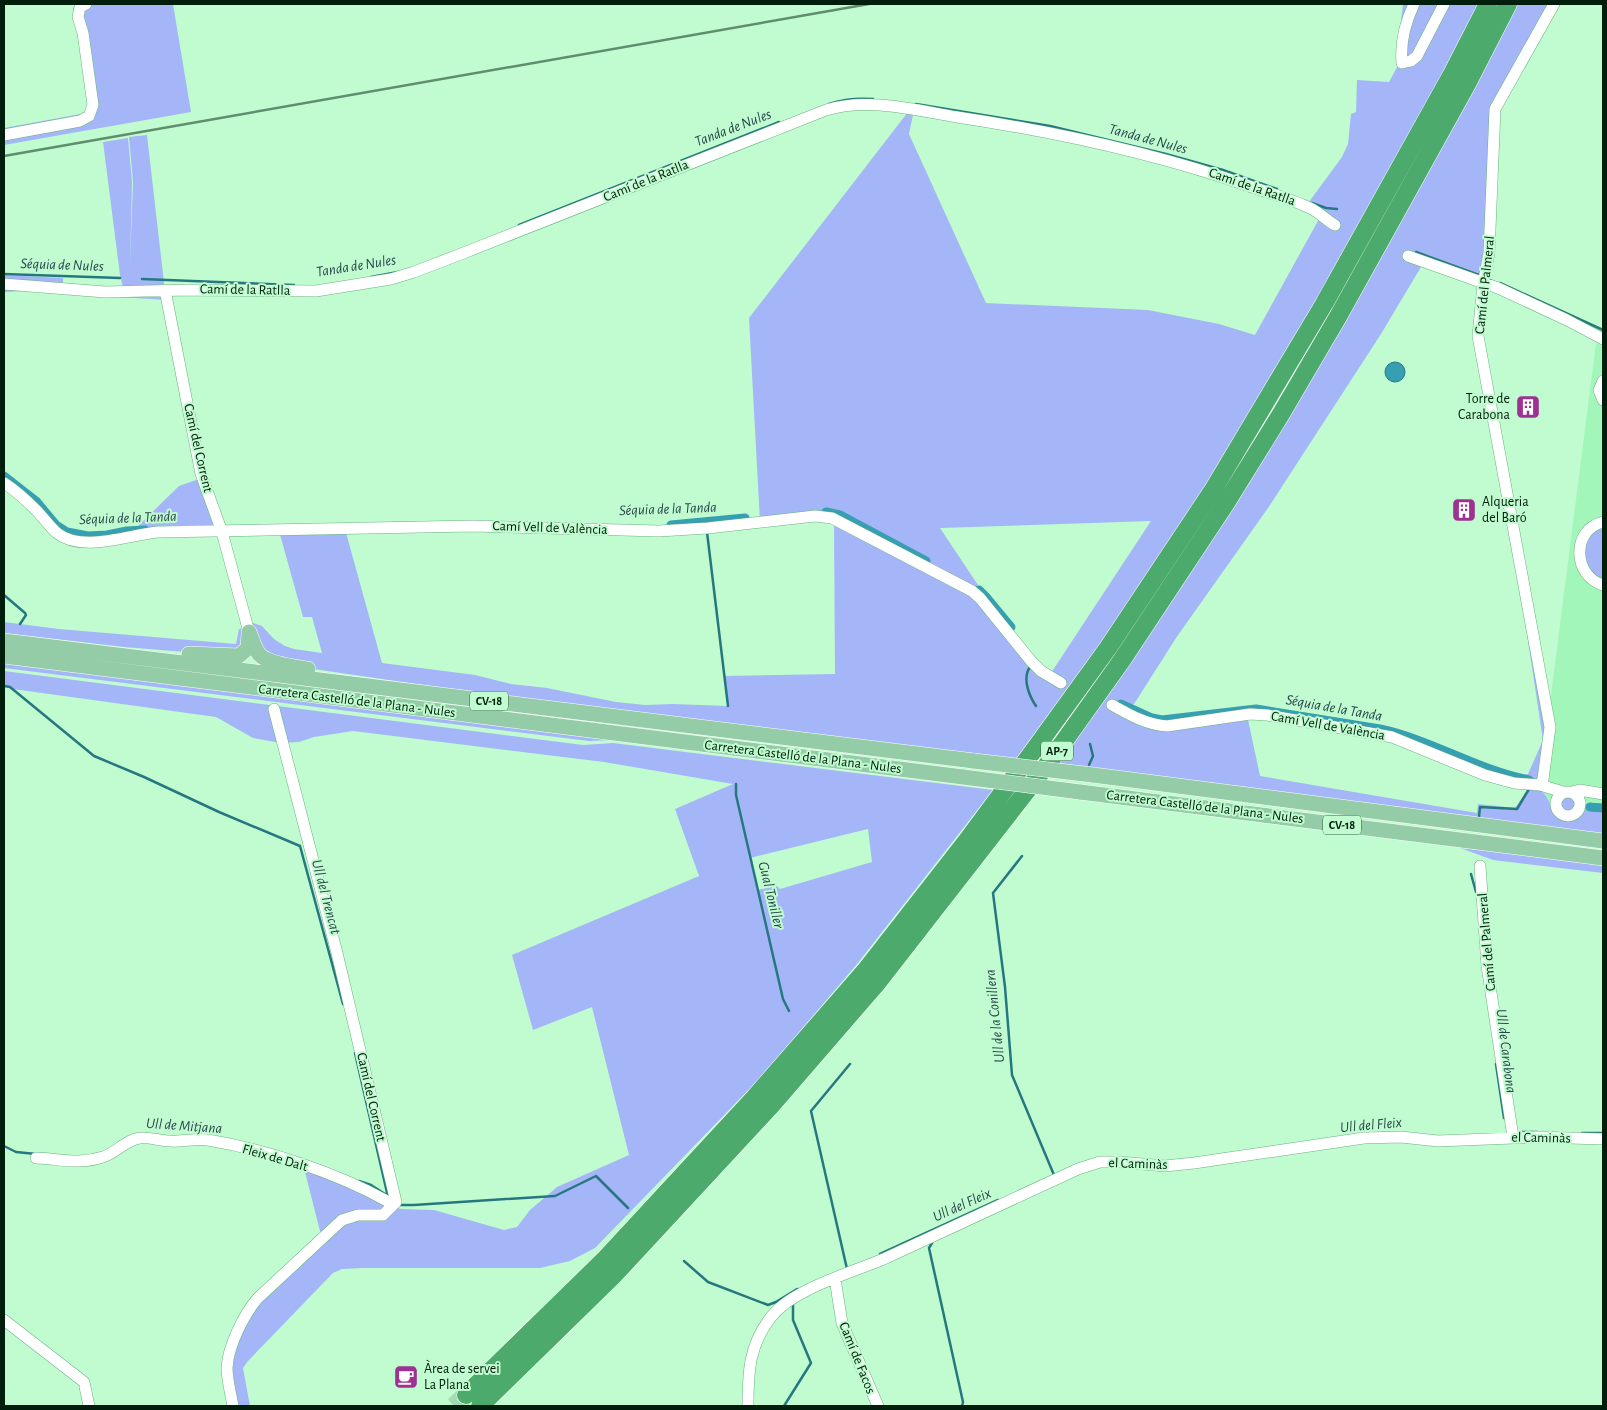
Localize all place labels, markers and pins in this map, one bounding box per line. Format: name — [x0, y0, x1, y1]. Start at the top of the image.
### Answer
place label: Torre de Carabona — [1458, 392, 1511, 422]
building icon: Torre de Carabona — [1515, 394, 1541, 420]
place label: Alqueria del Baró — [1482, 495, 1529, 525]
building icon: Alqueria del Baró — [1451, 497, 1477, 523]
place label: Àrea de servei La Plana — [424, 1359, 500, 1392]
cafe icon: Àrea de servei La Plana — [393, 1364, 419, 1390]

